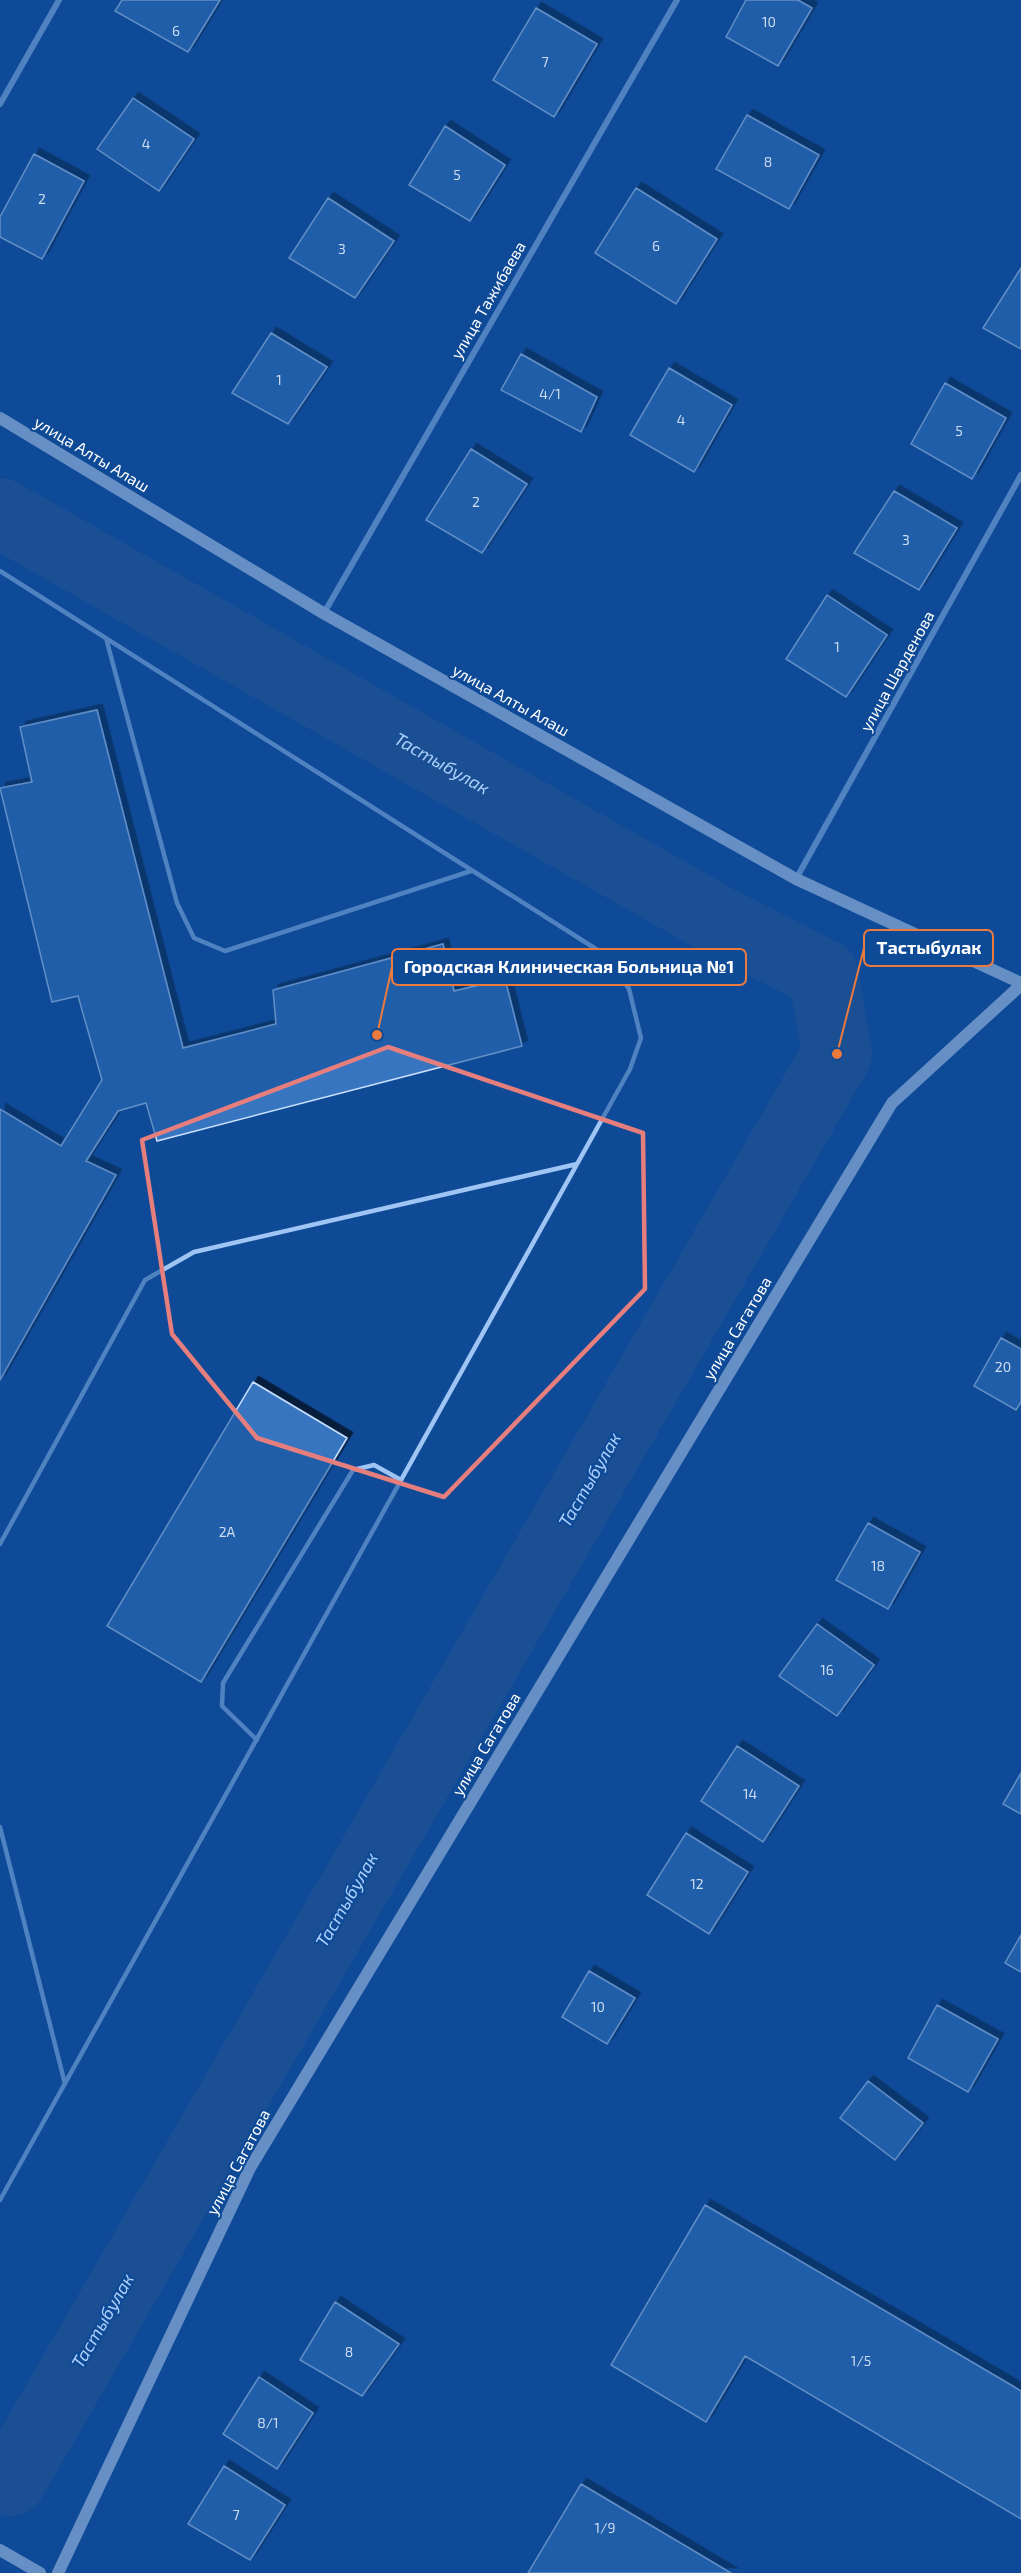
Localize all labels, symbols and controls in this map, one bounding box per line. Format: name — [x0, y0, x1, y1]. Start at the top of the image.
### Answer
house number: 10 — [762, 13, 776, 30]
house number: 6 — [172, 22, 180, 39]
house number: 7 — [541, 53, 549, 70]
house number: 4 — [142, 135, 150, 152]
house number: 8 — [764, 153, 772, 170]
house number: 5 — [453, 166, 461, 183]
house number: 2 — [38, 190, 46, 207]
house number: 6 — [652, 237, 660, 254]
street label: улица Тажибаева — [446, 238, 530, 362]
house number: 3 — [338, 240, 346, 257]
house number: 1 — [276, 371, 282, 388]
house number: 4/1 — [539, 385, 561, 402]
house number: 4 — [677, 411, 685, 428]
street label: улица Алты Алаш — [31, 412, 153, 496]
house number: 5 — [955, 422, 963, 439]
house number: 2 — [472, 493, 480, 510]
house number: 3 — [902, 531, 910, 548]
street label: улица Шарденова — [855, 607, 939, 735]
house number: 1 — [834, 638, 840, 655]
street label: улица Алты Алаш — [449, 660, 573, 740]
water label: Тастыбулак — [391, 727, 494, 799]
callout: Тастыбулак — [864, 930, 993, 966]
text: Тастыбулак — [877, 936, 981, 958]
callout: Городская Клиническая Больница №1 — [392, 949, 746, 985]
text: Городская Клиническая Больница №1 — [404, 955, 734, 977]
street label: улица Сагатова — [698, 1273, 776, 1383]
house number: 20 — [995, 1358, 1011, 1375]
water label: Тастыбулак — [553, 1428, 625, 1531]
house number: 2А — [219, 1523, 236, 1540]
house number: 18 — [871, 1557, 885, 1574]
house number: 16 — [820, 1661, 834, 1678]
street label: улица Сагатова — [447, 1689, 525, 1799]
house number: 14 — [743, 1785, 757, 1802]
water label: Тастыбулак — [310, 1848, 382, 1951]
house number: 12 — [690, 1875, 704, 1892]
house number: 10 — [591, 1998, 605, 2015]
street label: улица Сагатова — [202, 2106, 274, 2218]
water label: Тастыбулак — [66, 2269, 138, 2372]
house number: 8 — [345, 2343, 353, 2360]
house number: 1/5 — [851, 2352, 871, 2369]
house number: 8/1 — [257, 2414, 279, 2431]
house number: 7 — [232, 2506, 240, 2523]
house number: 1/9 — [595, 2519, 615, 2536]

